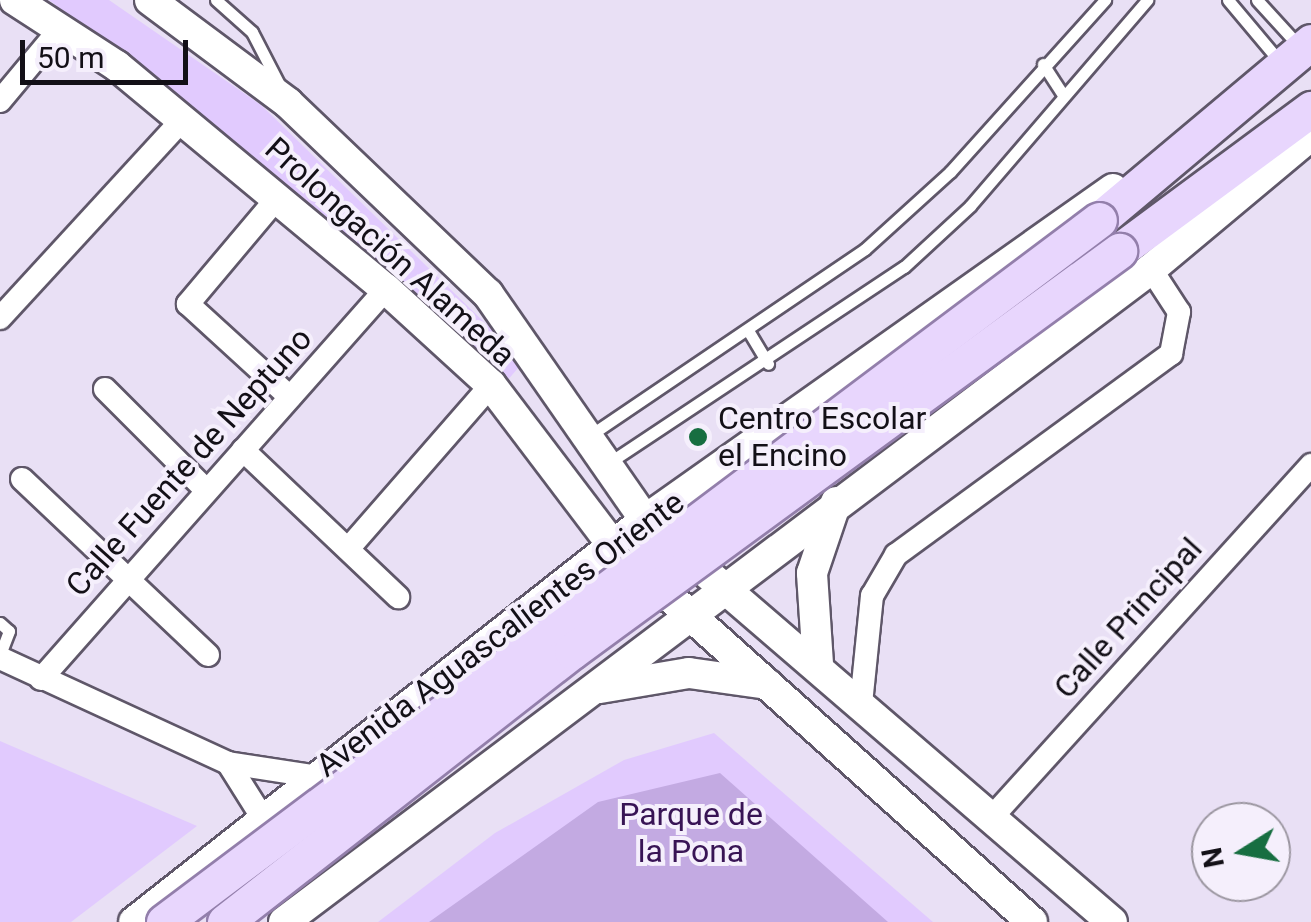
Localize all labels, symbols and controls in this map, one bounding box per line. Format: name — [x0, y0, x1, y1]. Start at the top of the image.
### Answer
scale bar — [25, 20, 192, 82]
text: 50 m — [37, 40, 104, 75]
street label: Prolongación Alameda — [257, 130, 523, 374]
street label: Calle Fuente de Neptuno — [58, 320, 320, 604]
place label: Centro Escolar el Encino — [718, 400, 926, 475]
marker: Centro Escolar el Encino — [687, 426, 709, 448]
street label: Avenida Aguascalientes Oriente — [309, 483, 691, 785]
street label: Calle Principal — [1046, 530, 1210, 706]
park label: Parque de la Pona — [619, 796, 763, 871]
north arrow — [1191, 802, 1291, 902]
text: N — [1195, 845, 1231, 870]

